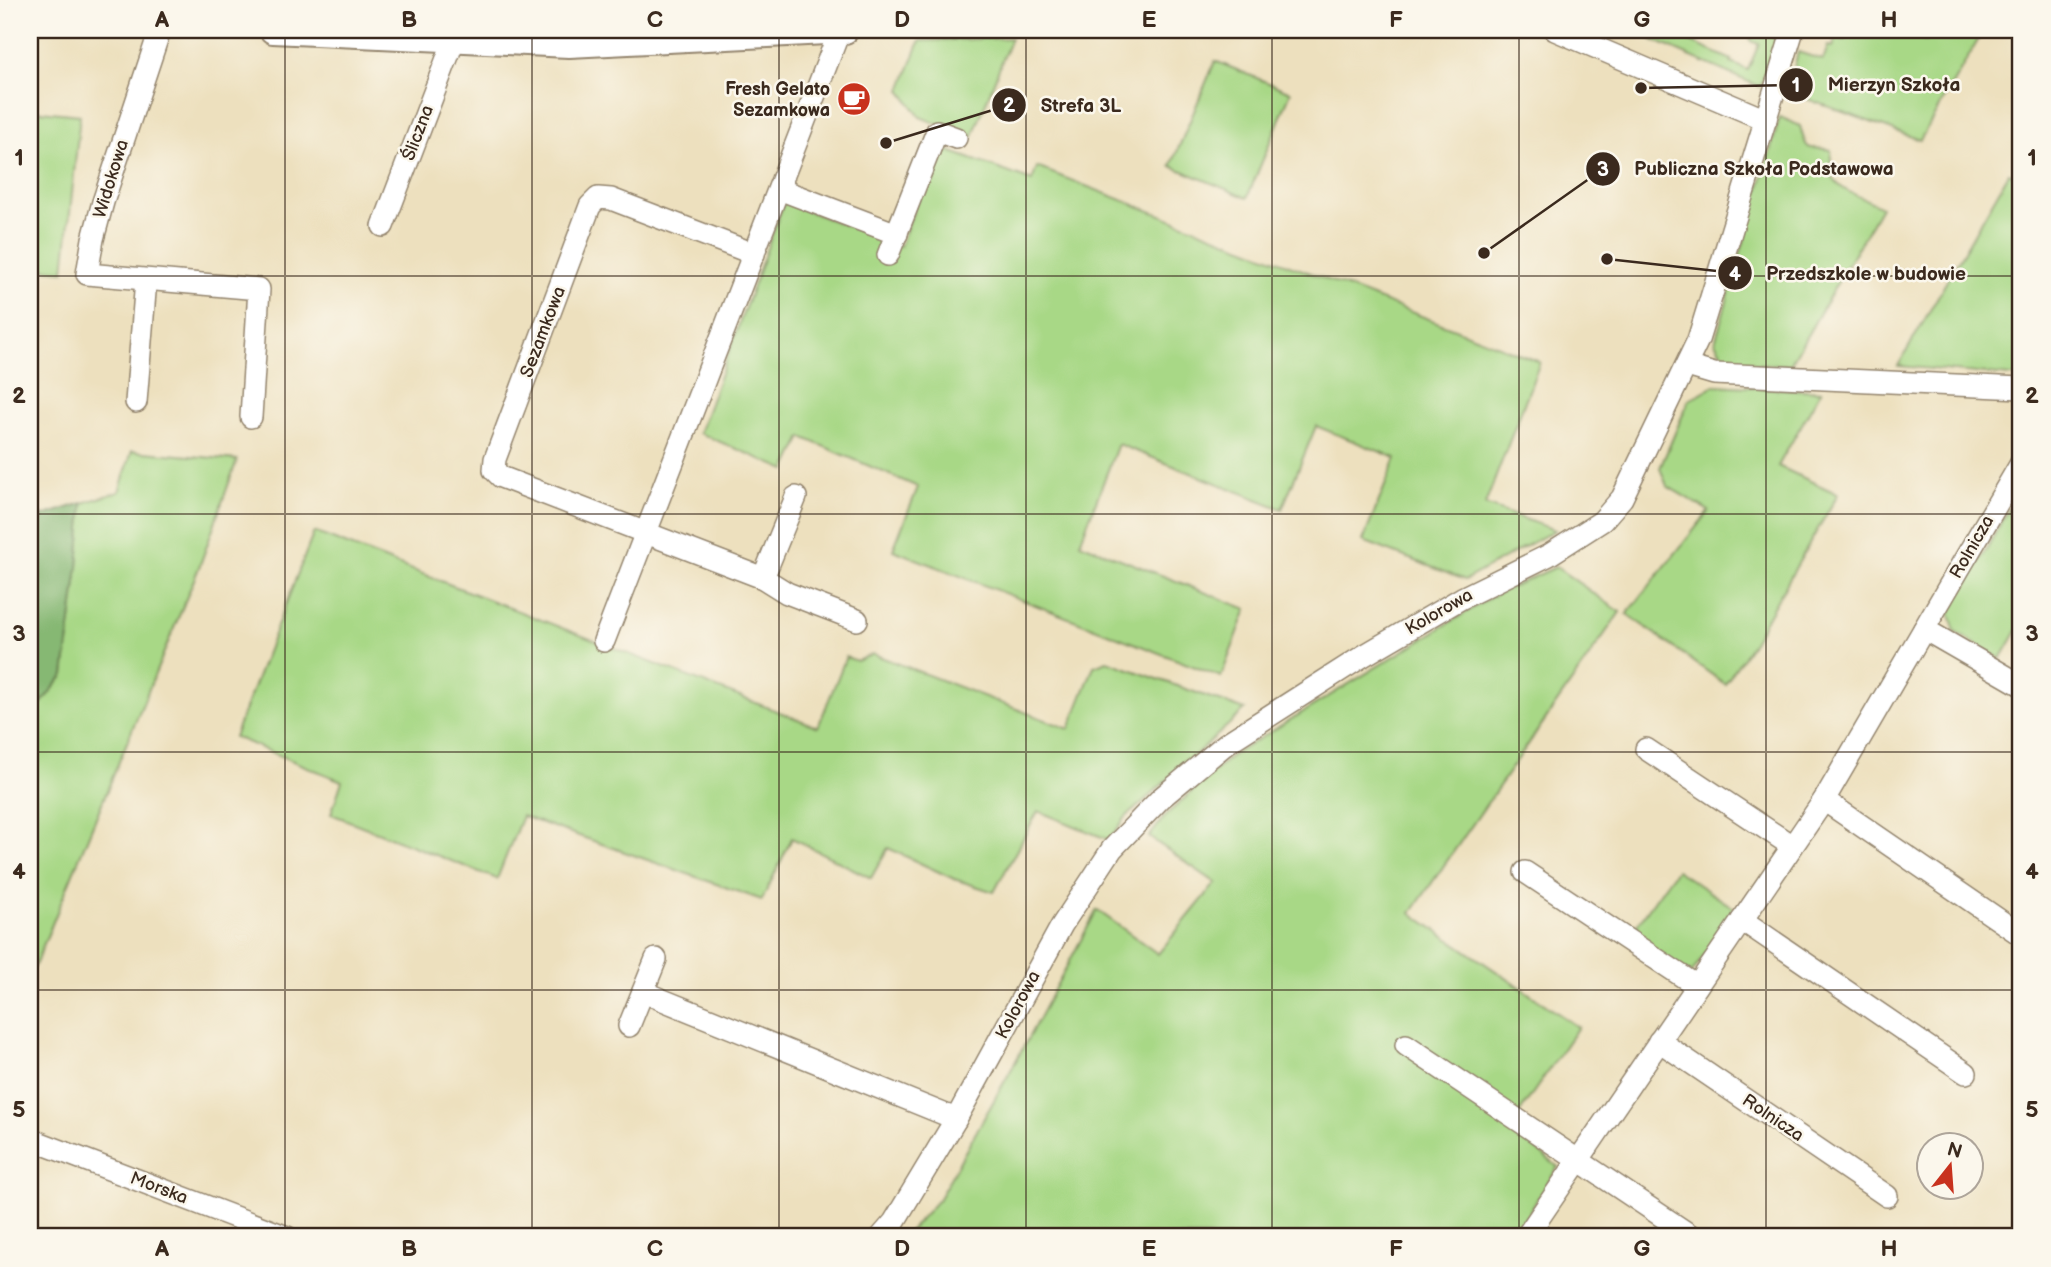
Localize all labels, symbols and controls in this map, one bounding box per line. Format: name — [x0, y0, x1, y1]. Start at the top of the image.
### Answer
text: A — [154, 6, 170, 34]
text: B — [401, 6, 417, 34]
text: C — [647, 6, 663, 34]
text: D — [894, 6, 910, 34]
text: E — [1142, 6, 1157, 34]
text: F — [1389, 6, 1403, 34]
text: G — [1634, 6, 1651, 34]
text: H — [1880, 6, 1898, 34]
callout: Mierzyn Szkoła — [1778, 65, 1974, 105]
text: 1 — [1792, 73, 1800, 98]
text: Mierzyn Szkoła — [1828, 74, 1960, 97]
place label: Fresh Gelato Sezamkowa — [725, 79, 830, 121]
cafe icon: Fresh Gelato Sezamkowa — [835, 80, 873, 118]
callout: Strefa 3L — [992, 85, 1135, 125]
text: 2 — [1003, 93, 1016, 118]
text: Strefa 3L — [1041, 95, 1121, 118]
street label: Śliczna — [396, 102, 438, 164]
street label: Widokowa — [89, 137, 133, 221]
text: 1 — [14, 144, 24, 172]
text: 1 — [2027, 144, 2037, 172]
callout: Publiczna Szkoła Podstawowa — [1586, 149, 1908, 189]
text: 3 — [1597, 157, 1609, 182]
text: Publiczna Szkoła Podstawowa — [1634, 158, 1894, 181]
callout: Przedszkole w budowie — [1717, 253, 1980, 293]
text: 4 — [1729, 262, 1742, 287]
text: Przedszkole w budowie — [1766, 263, 1966, 286]
street label: Sezamkowa — [516, 284, 570, 380]
text: 2 — [12, 382, 26, 410]
text: 2 — [2025, 382, 2039, 410]
street label: Rolnicza — [1946, 512, 1998, 582]
street label: Kolorowa — [1402, 584, 1476, 640]
text: 3 — [12, 620, 26, 648]
text: 3 — [2025, 620, 2039, 648]
text: 4 — [12, 858, 26, 886]
text: 4 — [2025, 858, 2039, 886]
street label: Kolorowa — [991, 967, 1045, 1043]
street label: Rolnicza — [1738, 1090, 1808, 1146]
text: 5 — [12, 1096, 26, 1124]
text: 5 — [2025, 1096, 2039, 1124]
north arrow — [1914, 1130, 1984, 1200]
text: N — [1944, 1138, 1965, 1164]
street label: Morska — [127, 1167, 191, 1209]
text: A — [154, 1235, 170, 1263]
text: B — [401, 1235, 417, 1263]
text: C — [647, 1235, 663, 1263]
text: D — [894, 1235, 910, 1263]
text: E — [1142, 1235, 1157, 1263]
text: F — [1389, 1235, 1403, 1263]
text: G — [1634, 1235, 1651, 1263]
text: H — [1880, 1235, 1898, 1263]

